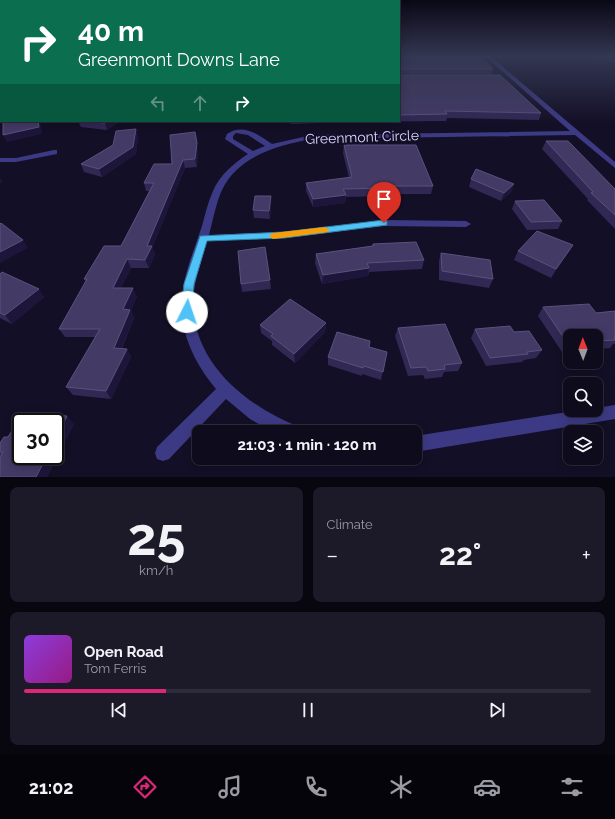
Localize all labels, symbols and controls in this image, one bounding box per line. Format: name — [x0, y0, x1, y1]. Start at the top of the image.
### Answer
text: 40 m — [78, 15, 144, 48]
icon: right — [12, 16, 64, 68]
text: Greenmont Downs Lane — [78, 49, 280, 70]
icon: left — [147, 92, 169, 114]
icon: ahead — [189, 92, 211, 114]
icon: right — [231, 92, 253, 114]
street label: Greenmont Circle — [305, 127, 419, 147]
pin — [367, 182, 401, 223]
icon: arrive — [373, 188, 395, 210]
position arrow — [166, 291, 208, 333]
north arrow — [563, 329, 603, 369]
map controls — [563, 329, 603, 465]
button: search — [563, 377, 603, 417]
speed limit sign: 30 — [12, 413, 64, 465]
button: layers — [563, 425, 603, 465]
text: 21:03 · 1 min · 120 m — [238, 436, 376, 454]
text: 25 — [127, 506, 185, 567]
text: Climate — [327, 517, 373, 532]
text: 22° — [439, 537, 481, 572]
text: − — [327, 542, 338, 568]
text: + — [582, 542, 591, 568]
text: km/h — [139, 563, 173, 578]
text: Open Road — [84, 643, 164, 661]
text: Tom Ferris — [84, 661, 147, 676]
icon: previous — [108, 699, 130, 721]
icon: pause — [297, 699, 319, 721]
icon: next — [486, 699, 508, 721]
icon: directions — [131, 773, 159, 801]
icon: music — [216, 773, 244, 801]
icon: phone — [302, 773, 330, 801]
icon: climate — [387, 773, 415, 801]
icon: car — [473, 773, 501, 801]
icon: filters — [558, 773, 586, 801]
text: 21:02 — [29, 777, 73, 798]

